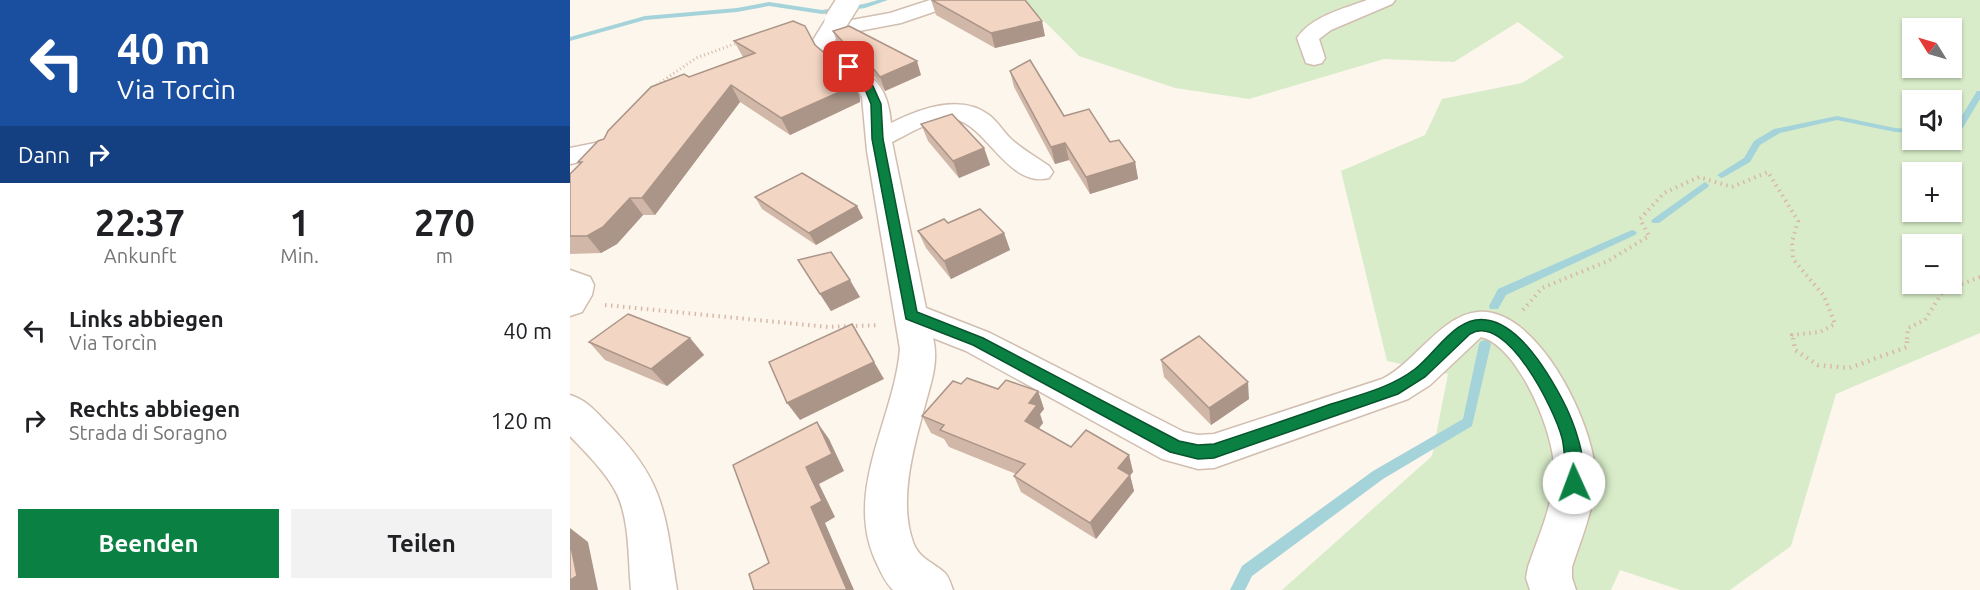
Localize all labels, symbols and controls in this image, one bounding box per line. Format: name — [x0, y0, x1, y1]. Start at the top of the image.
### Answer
north arrow — [1902, 18, 1962, 78]
map controls — [1902, 18, 1962, 294]
icon: left — [18, 24, 96, 102]
text: 40 m — [117, 25, 211, 72]
pin — [823, 41, 874, 92]
icon: arrive — [832, 50, 865, 83]
text: Via Torcìn — [117, 74, 236, 104]
button: sound — [1902, 90, 1962, 150]
icon: right — [82, 138, 115, 171]
text: Dann — [18, 142, 70, 167]
button: + — [1902, 162, 1962, 222]
text: 22:37 — [95, 202, 185, 243]
text: 1 — [289, 202, 310, 243]
text: 270 — [414, 202, 475, 243]
button: − — [1902, 234, 1962, 294]
text: Ankunft — [104, 244, 177, 267]
text: Min. — [280, 244, 319, 267]
text: m — [436, 244, 453, 267]
text: Links abbiegen — [69, 306, 224, 331]
icon: left — [18, 314, 51, 347]
text: 40 m — [503, 318, 552, 343]
text: Via Torcìn — [69, 331, 157, 354]
text: Rechts abbiegen — [69, 396, 240, 421]
icon: right — [18, 404, 51, 437]
text: 120 m — [491, 408, 552, 433]
text: Strada di Soragno — [69, 421, 228, 444]
position arrow — [1542, 451, 1606, 515]
button: Beenden — [18, 509, 279, 578]
button: Teilen — [291, 509, 552, 578]

